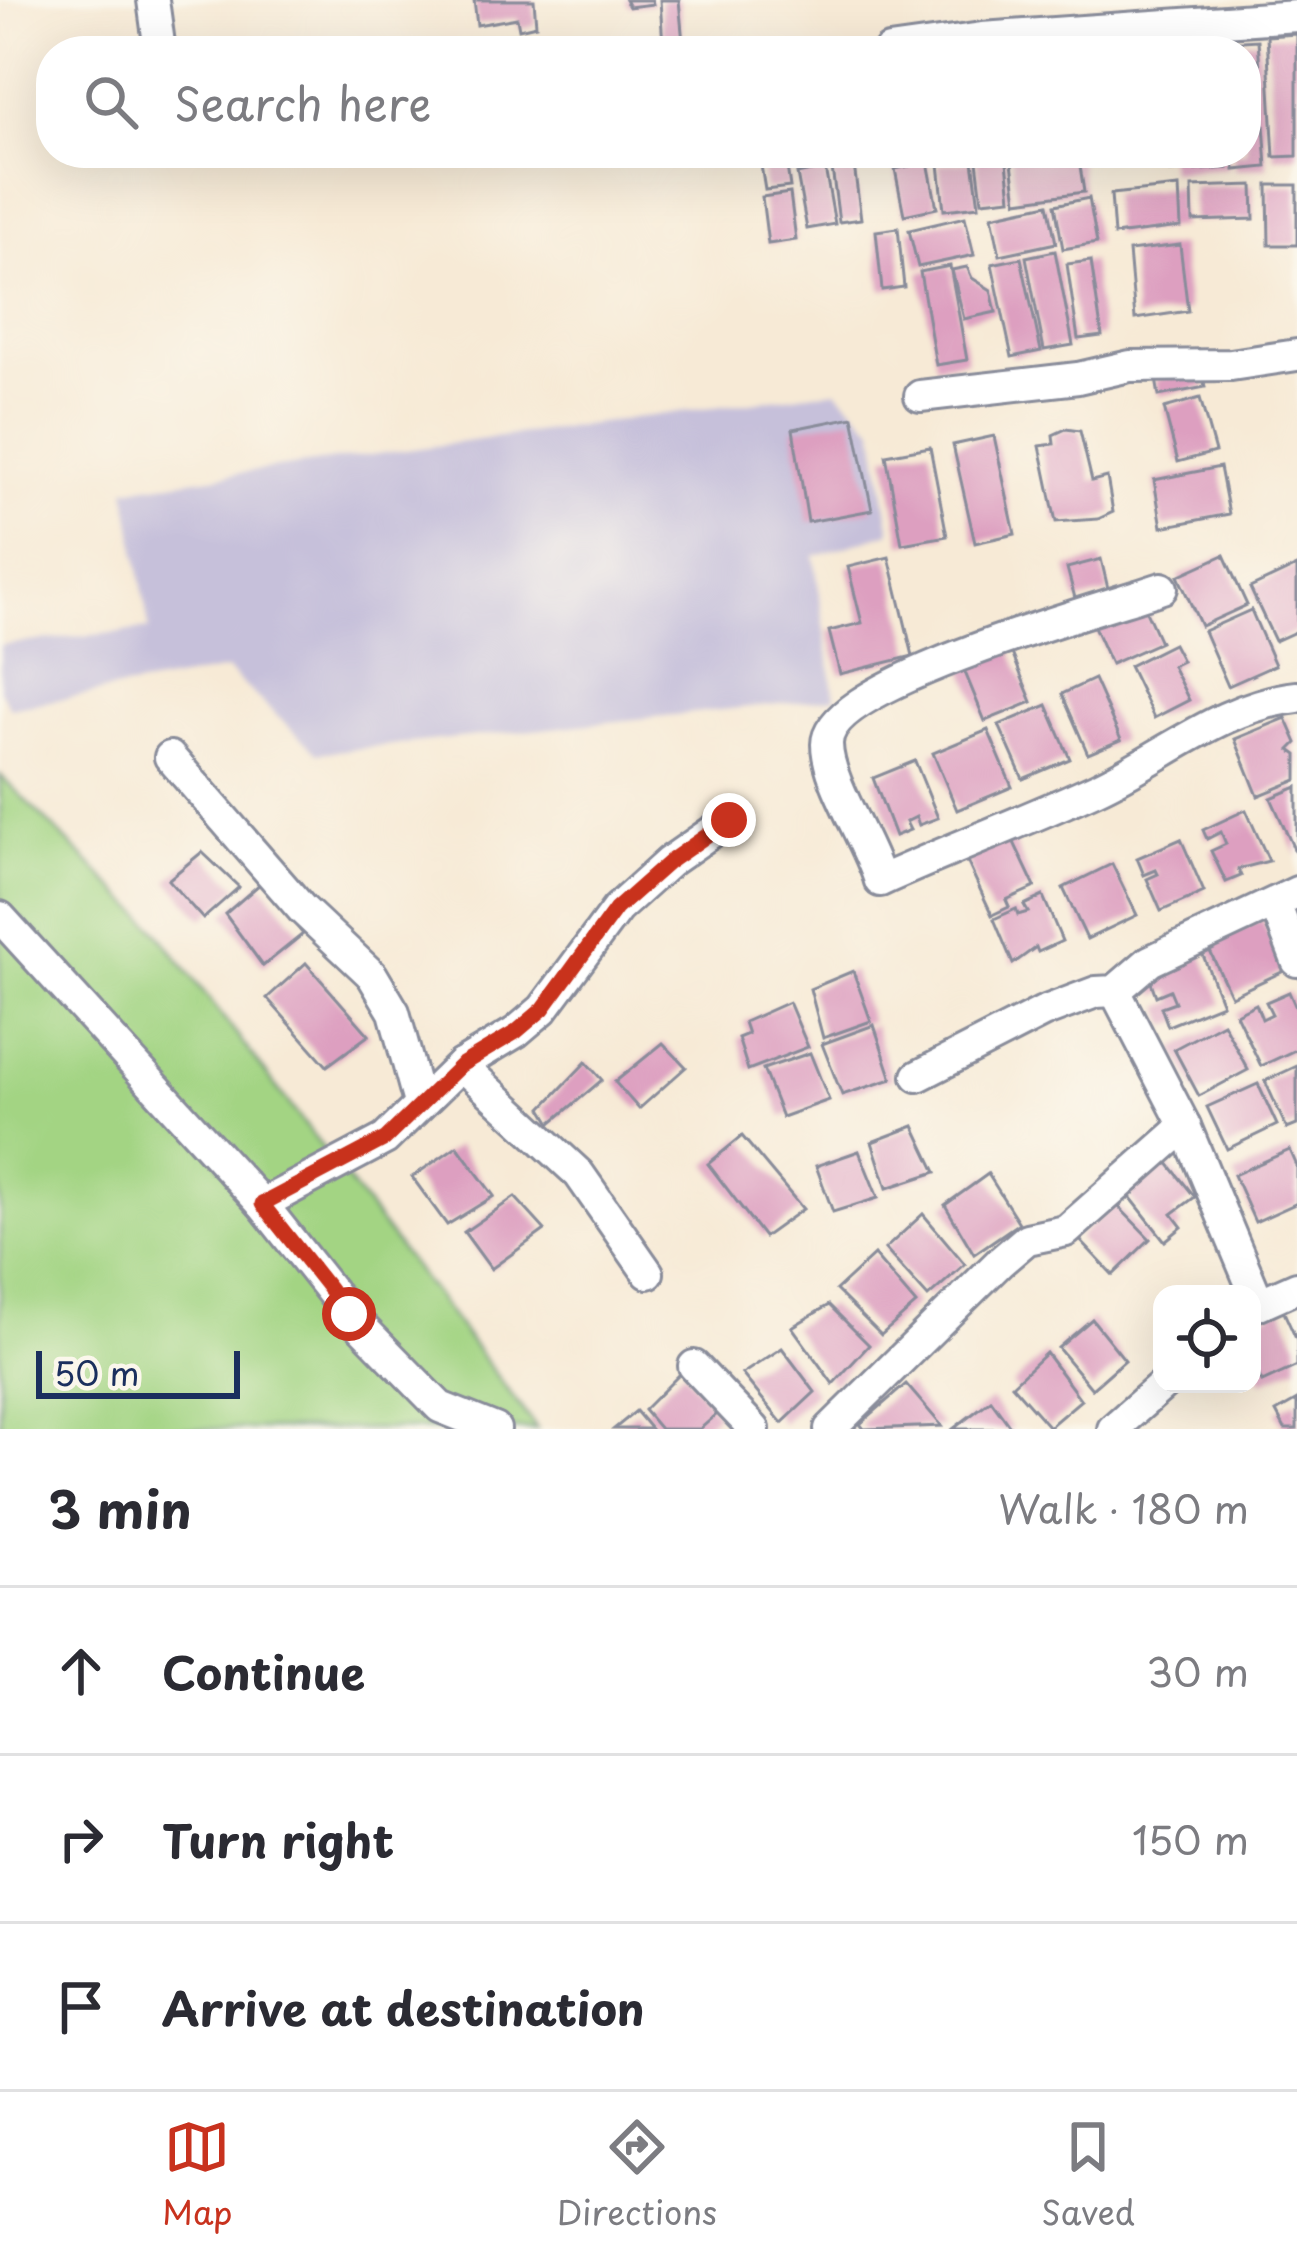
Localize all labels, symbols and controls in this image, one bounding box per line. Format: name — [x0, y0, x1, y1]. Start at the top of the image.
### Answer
search box — [36, 36, 1261, 168]
text: Search here — [174, 68, 431, 136]
icon: search — [78, 69, 144, 135]
route end — [702, 793, 756, 847]
map controls — [1153, 1285, 1261, 1393]
button: locate — [1153, 1285, 1261, 1393]
route start — [322, 1287, 376, 1341]
scale bar — [36, 1345, 240, 1398]
text: 50 m — [54, 1347, 140, 1397]
text: 3 min — [48, 1469, 192, 1546]
text: Walk · 180 m — [999, 1478, 1249, 1537]
text: Continue — [162, 1637, 365, 1705]
icon: ahead — [48, 1638, 114, 1704]
text: 30 m — [1146, 1641, 1249, 1700]
text: Turn right — [162, 1805, 394, 1873]
icon: right — [48, 1806, 114, 1872]
text: 150 m — [1132, 1809, 1249, 1868]
text: Arrive at destination — [162, 1973, 645, 2041]
icon: arrive — [48, 1974, 114, 2040]
tab: Map — [162, 2114, 233, 2236]
tab: Directions — [557, 2114, 717, 2236]
tab: Saved — [1041, 2114, 1135, 2236]

